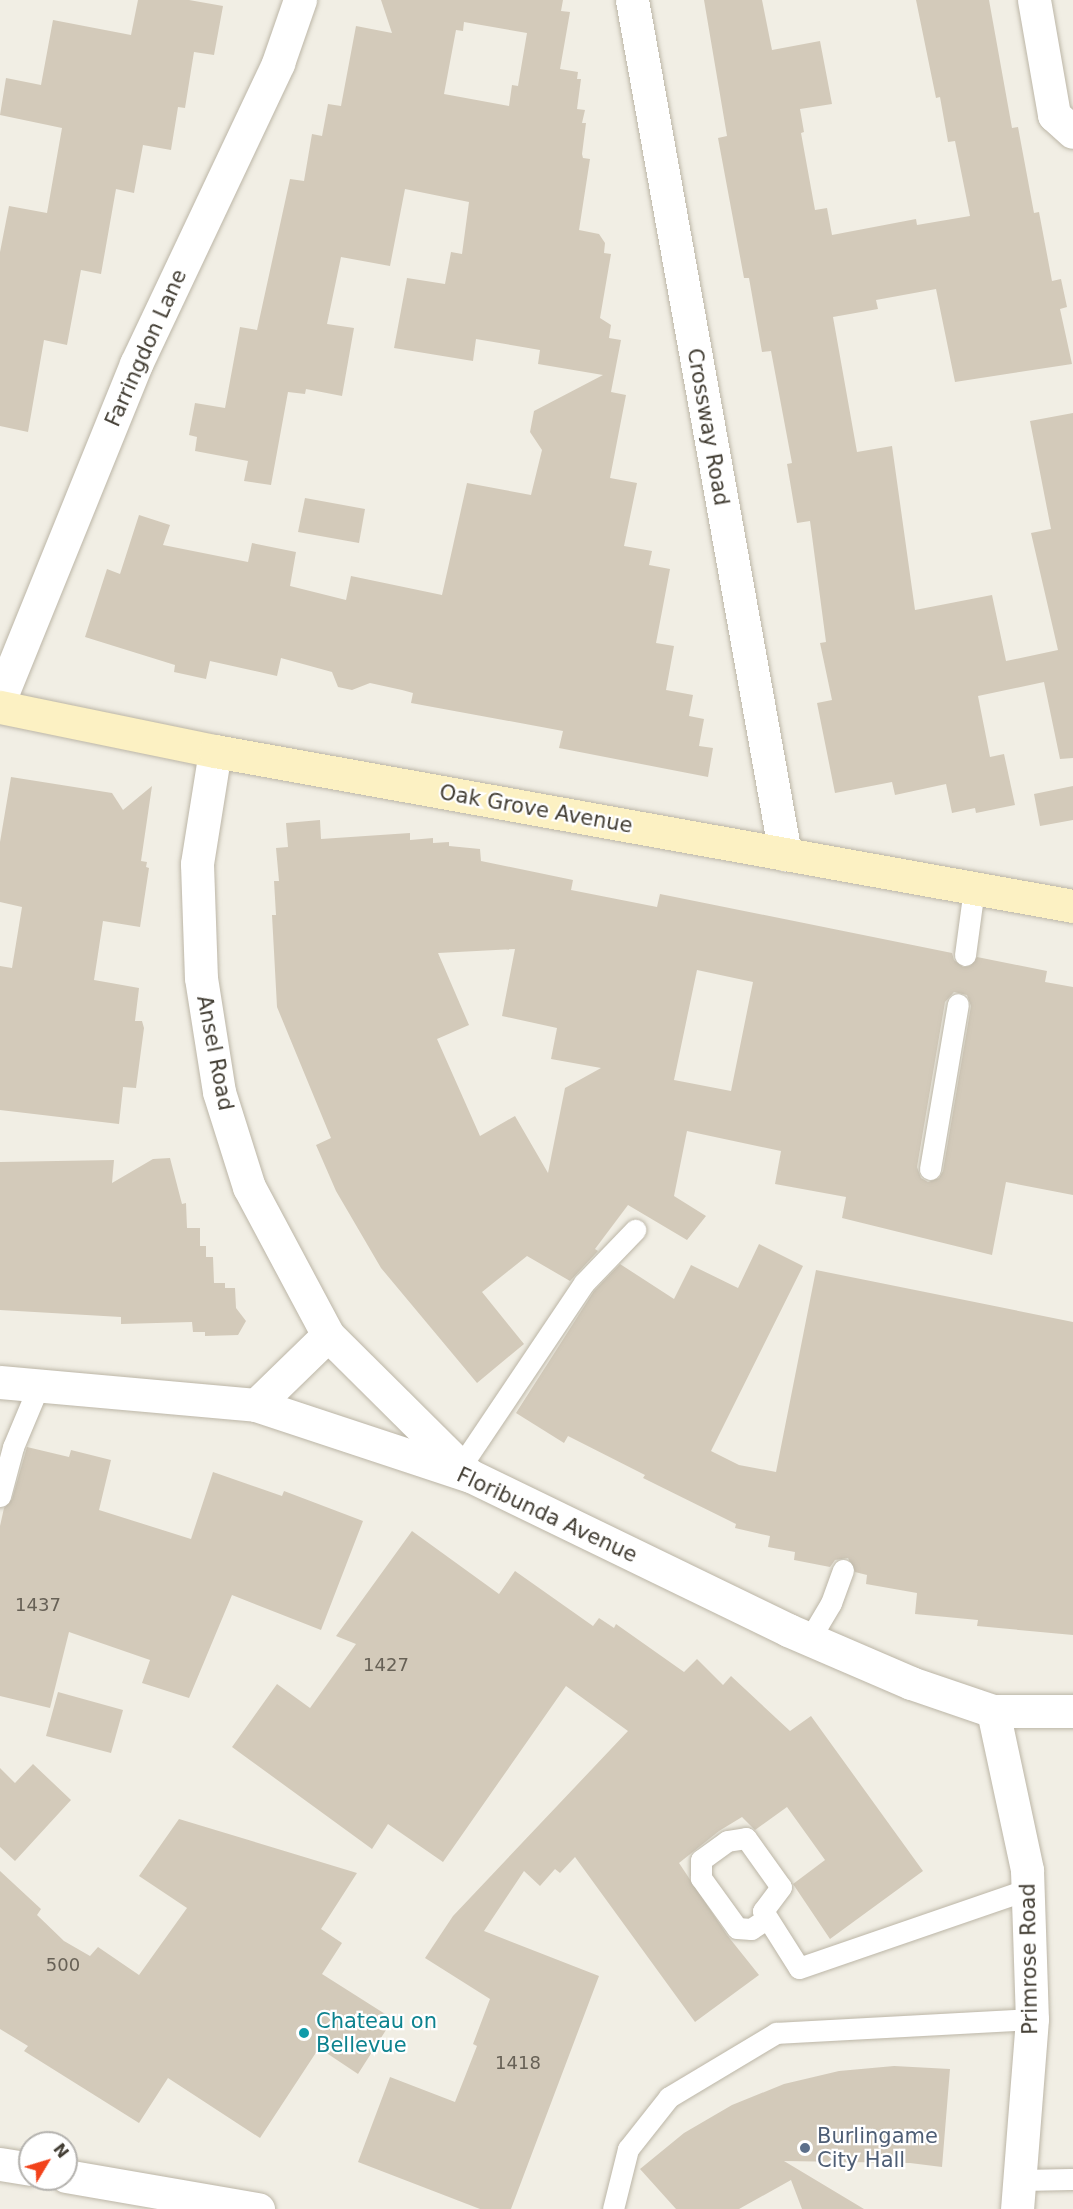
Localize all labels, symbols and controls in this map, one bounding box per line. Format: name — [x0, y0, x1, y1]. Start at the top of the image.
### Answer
street label: Farringdon Lane — [100, 266, 192, 430]
street label: Crossway Road — [682, 346, 734, 508]
street label: Oak Grove Avenue — [438, 780, 634, 838]
street label: Ansel Road — [191, 993, 239, 1113]
street label: Floribunda Avenue — [453, 1462, 641, 1568]
house number: 1437 — [15, 1594, 61, 1616]
house number: 1427 — [363, 1654, 409, 1676]
street label: Primrose Road — [1015, 1883, 1043, 2035]
house number: 500 — [46, 1954, 80, 1976]
place label: Chateau on Bellevue — [316, 2008, 437, 2058]
marker: Chateau on Bellevue — [297, 2026, 311, 2040]
house number: 1418 — [495, 2052, 541, 2074]
place label: Burlingame City Hall — [817, 2123, 938, 2173]
north arrow — [18, 2131, 78, 2191]
text: N — [49, 2140, 73, 2162]
marker: Burlingame City Hall — [798, 2141, 812, 2155]

